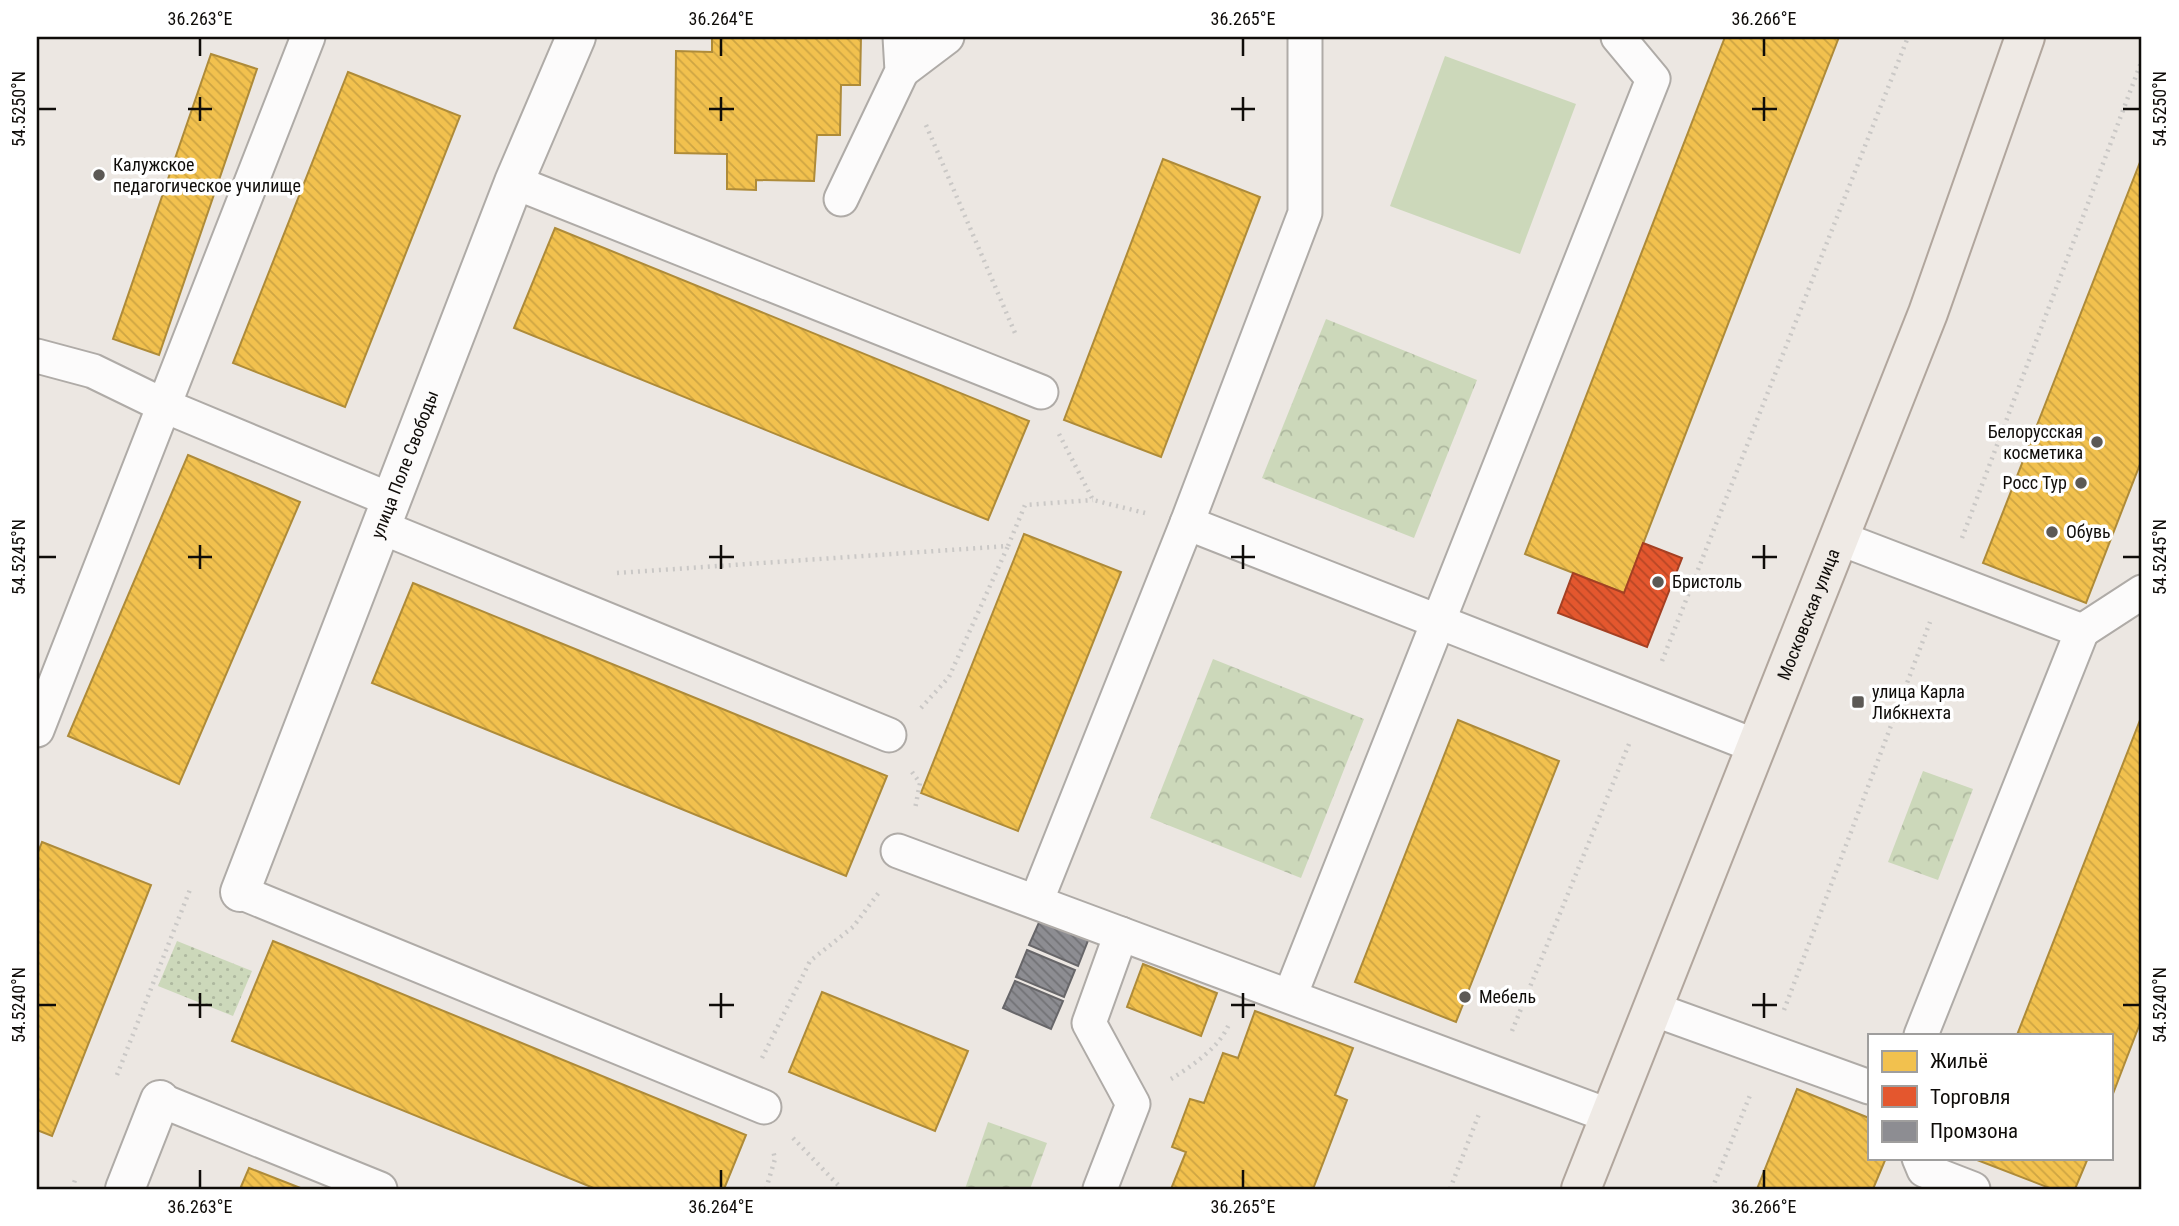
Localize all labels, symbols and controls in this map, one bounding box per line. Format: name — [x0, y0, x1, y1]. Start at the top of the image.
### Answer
text: 36.263°E — [168, 8, 232, 29]
text: 36.264°E — [689, 8, 753, 29]
text: 36.265°E — [1211, 8, 1275, 29]
text: 36.266°E — [1732, 8, 1796, 29]
text: 54.5250°N — [8, 71, 29, 147]
text: 54.5250°N — [2149, 71, 2170, 147]
place label: Калужское педагогическое училище — [113, 154, 301, 196]
marker: Калужское педагогическое училище — [91, 167, 107, 183]
street label: улица Поле Свободы — [366, 388, 442, 542]
place label: Белорусская косметика — [1988, 421, 2083, 463]
marker: Белорусская косметика — [2089, 434, 2105, 450]
place label: Росс Тур — [2003, 472, 2067, 493]
marker: Росс Тур — [2073, 475, 2089, 491]
text: 54.5245°N — [8, 519, 29, 595]
text: 54.5245°N — [2149, 519, 2170, 595]
place label: Обувь — [2066, 521, 2111, 542]
marker: Обувь — [2044, 524, 2060, 540]
street label: Московская улица — [1773, 546, 1844, 683]
place label: Бристоль — [1672, 571, 1742, 592]
marker: Бристоль — [1650, 574, 1666, 590]
place label: улица Карла Либкнехта — [1872, 681, 1965, 723]
marker: улица Карла Либкнехта — [1850, 694, 1866, 710]
text: 54.5240°N — [8, 967, 29, 1043]
text: 54.5240°N — [2149, 967, 2170, 1043]
place label: Мебель — [1479, 986, 1536, 1007]
marker: Мебель — [1457, 989, 1473, 1005]
legend — [1868, 1034, 2112, 1160]
text: Жильё — [1930, 1049, 1988, 1073]
text: Торговля — [1930, 1085, 2010, 1109]
text: Промзона — [1930, 1119, 2018, 1143]
text: 36.263°E — [168, 1196, 232, 1217]
text: 36.264°E — [689, 1196, 753, 1217]
text: 36.265°E — [1211, 1196, 1275, 1217]
text: 36.266°E — [1732, 1196, 1796, 1217]

